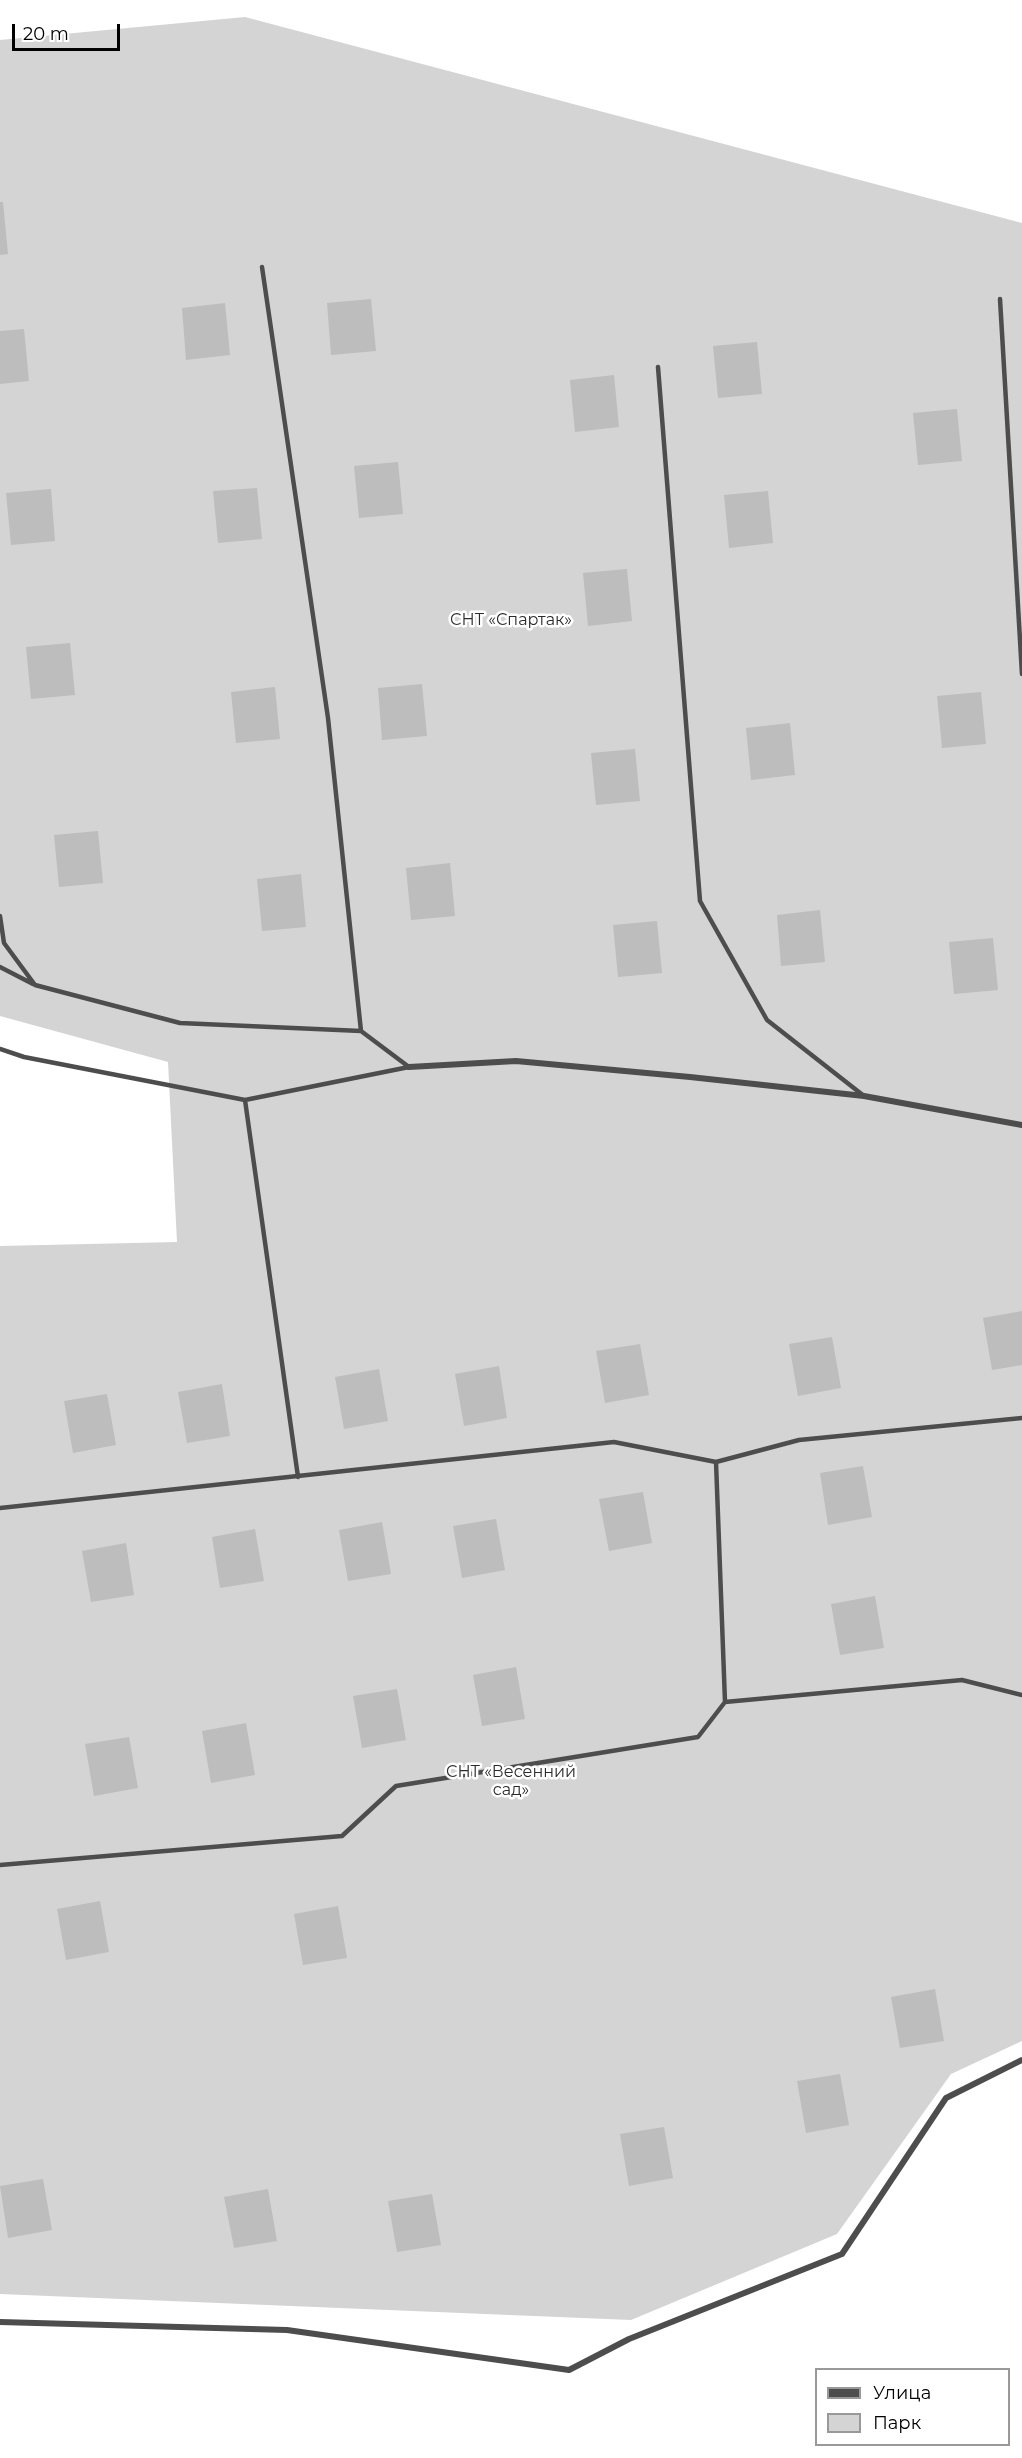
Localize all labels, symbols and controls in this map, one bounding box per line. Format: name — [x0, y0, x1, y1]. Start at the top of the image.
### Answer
scale bar — [15, 12, 123, 50]
text: 20 m — [23, 23, 69, 45]
park label: СНТ «Спартак» — [450, 610, 572, 630]
park label: СНТ «Весенний сад» — [446, 1762, 576, 1800]
legend — [815, 2368, 1010, 2446]
text: Улица — [873, 2382, 931, 2404]
text: Парк — [873, 2412, 921, 2434]

